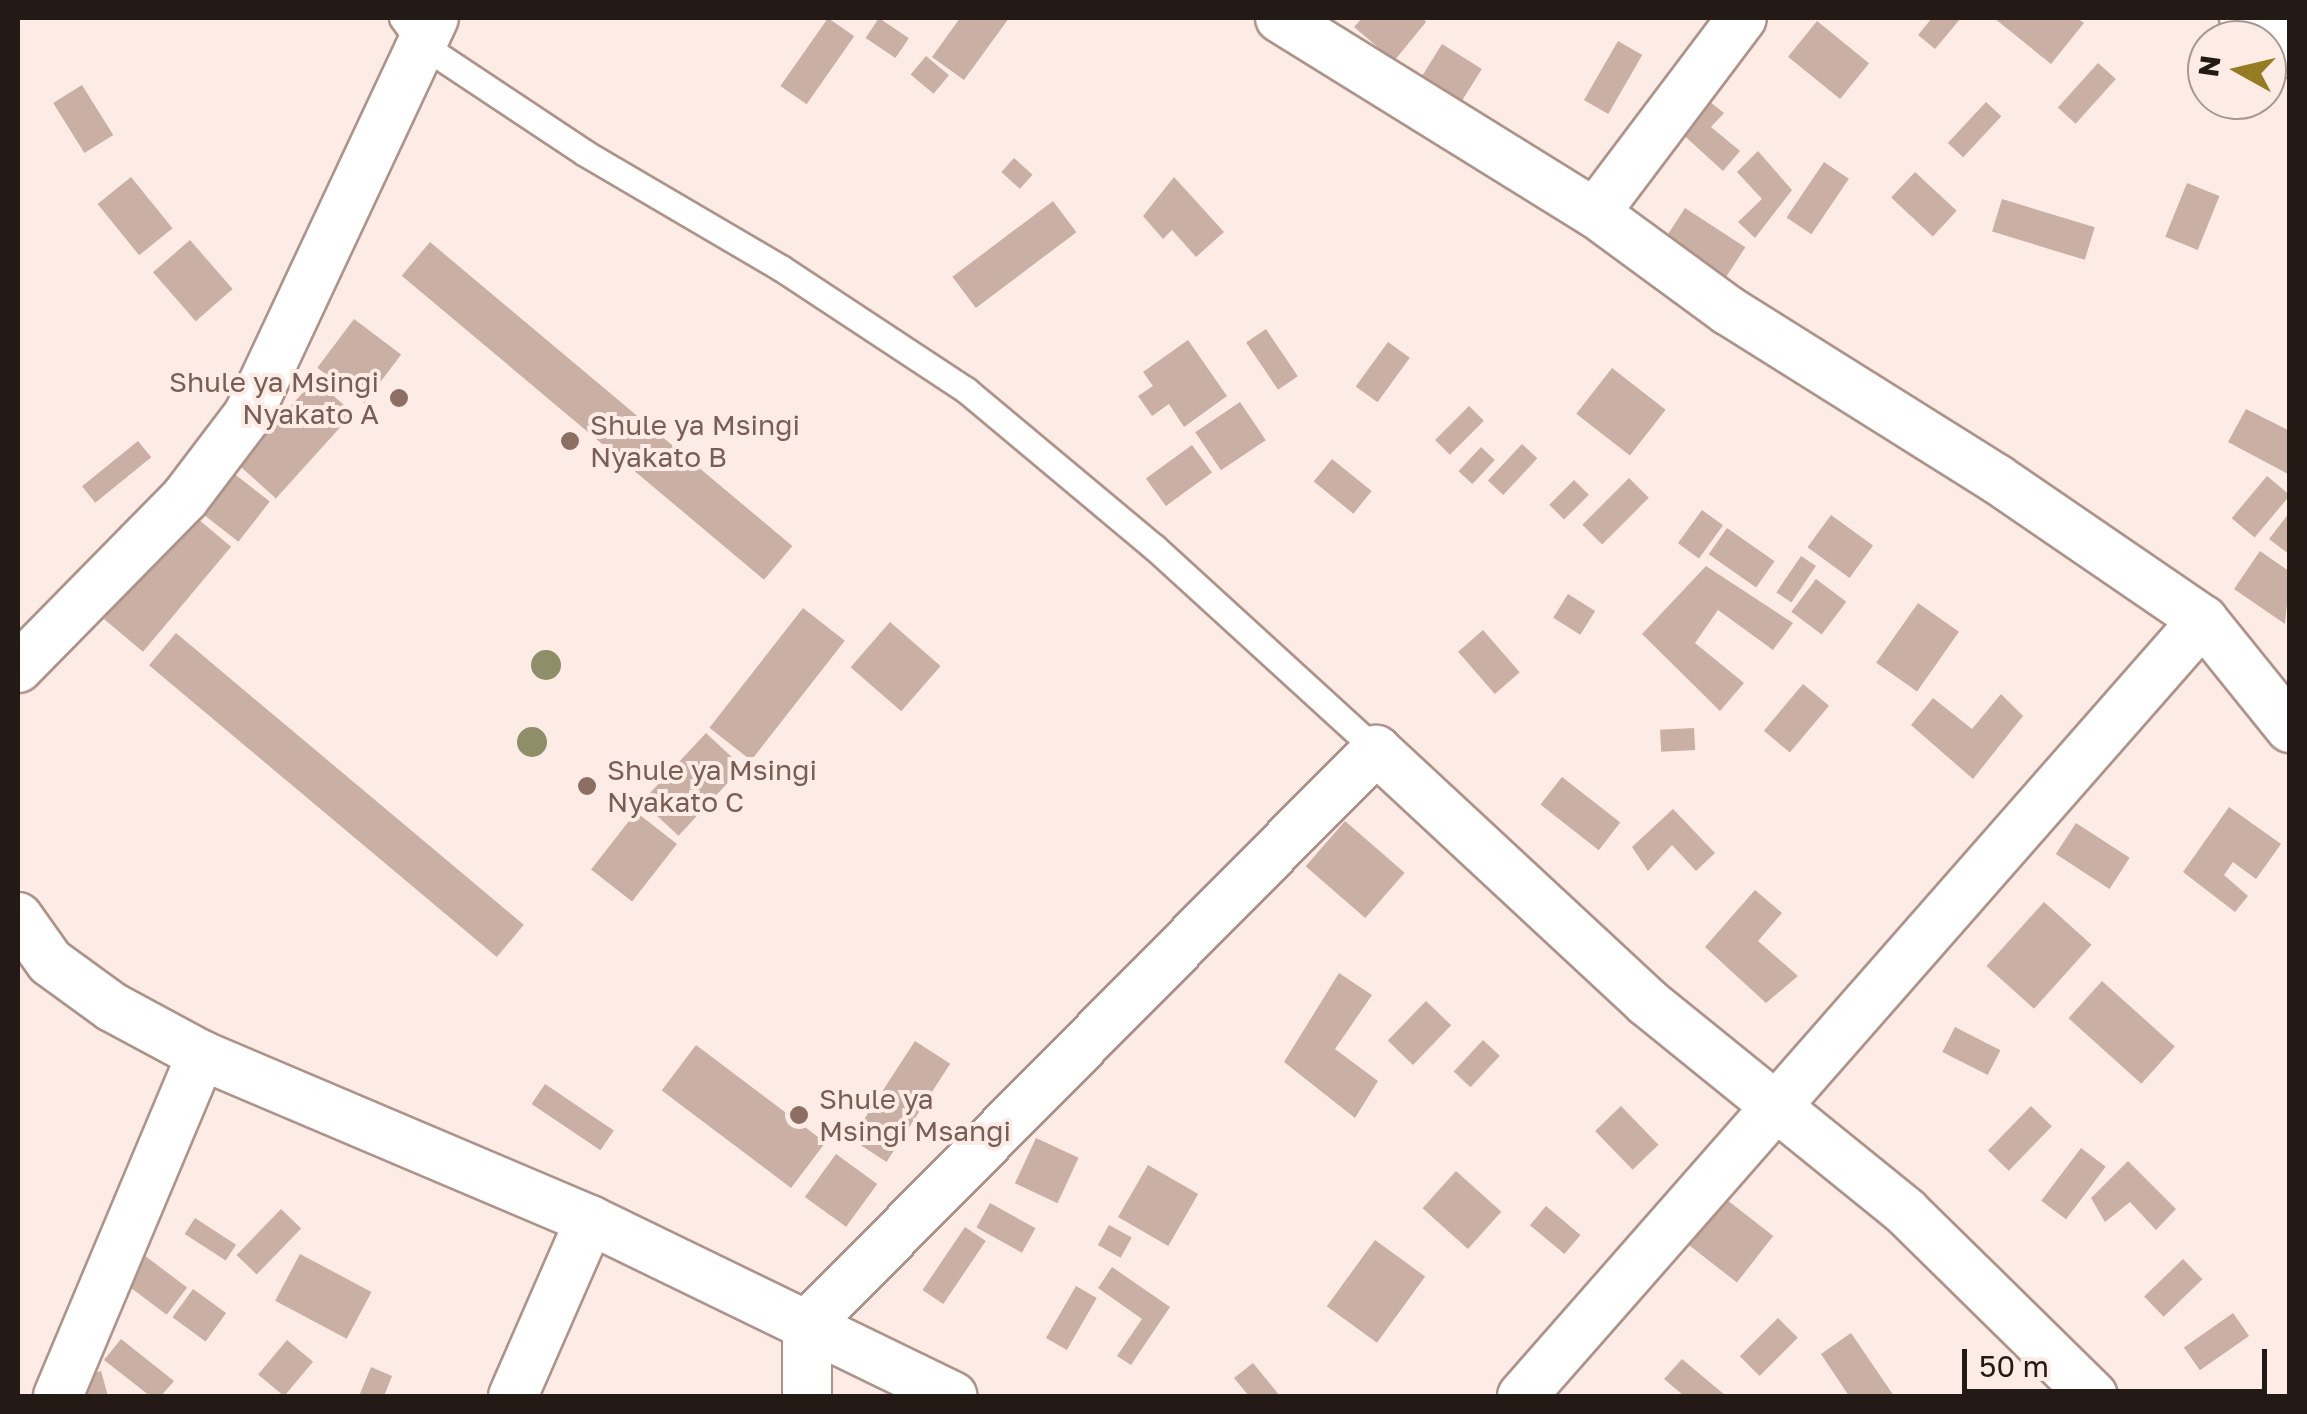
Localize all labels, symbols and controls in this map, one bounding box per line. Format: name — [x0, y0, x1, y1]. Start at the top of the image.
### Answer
north arrow — [2187, 20, 2287, 120]
text: N — [2191, 53, 2227, 79]
place label: Shule ya Msingi Nyakato A — [169, 365, 379, 431]
marker: Shule ya Msingi Nyakato A — [388, 387, 410, 409]
place label: Shule ya Msingi Nyakato B — [590, 408, 800, 474]
marker: Shule ya Msingi Nyakato B — [559, 430, 581, 452]
place label: Shule ya Msingi Nyakato C — [607, 753, 817, 819]
marker: Shule ya Msingi Nyakato C — [576, 775, 598, 797]
place label: Shule ya Msingi Msangi — [819, 1082, 1011, 1148]
marker: Shule ya Msingi Msangi — [788, 1104, 810, 1126]
scale bar — [1967, 1329, 2272, 1391]
text: 50 m — [1979, 1348, 2049, 1384]

